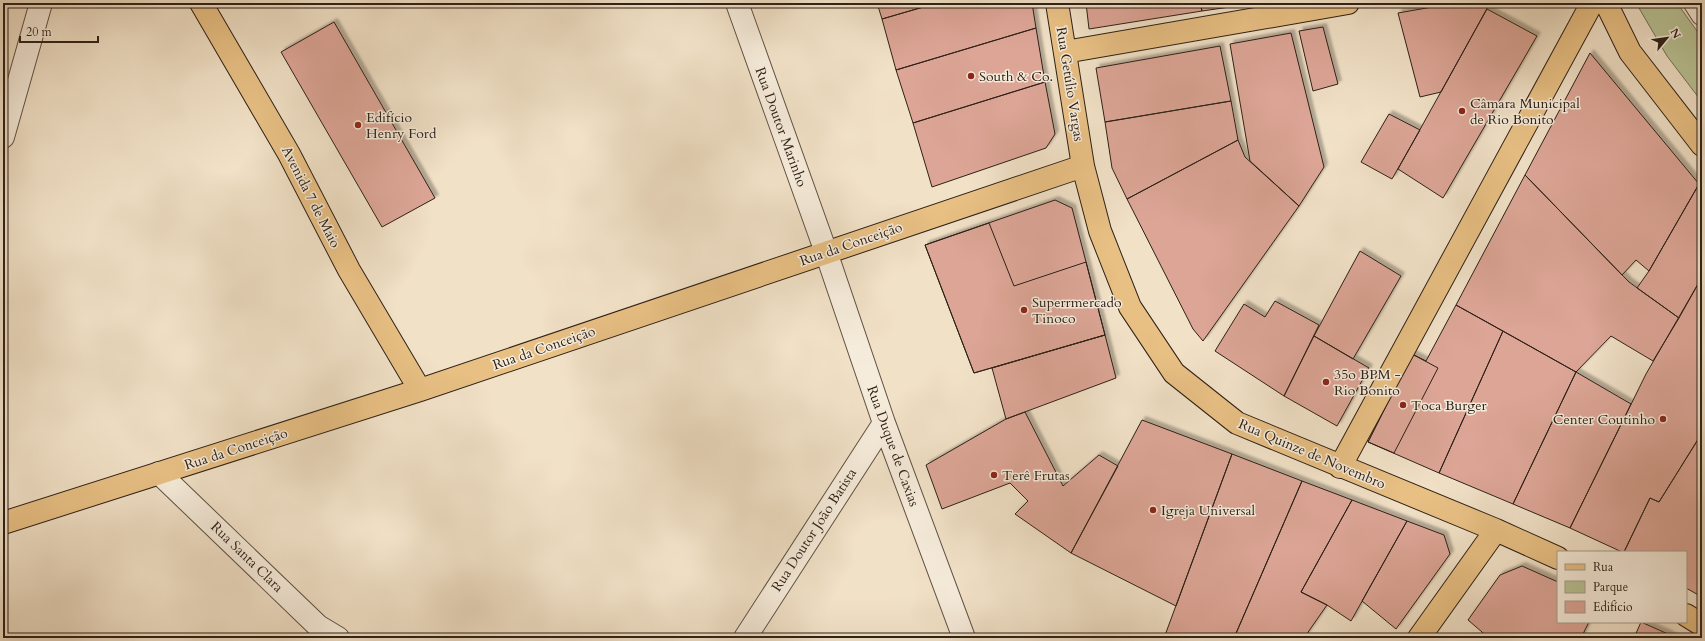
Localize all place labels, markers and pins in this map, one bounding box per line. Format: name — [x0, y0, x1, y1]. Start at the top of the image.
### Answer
place label: South & Co. — [979, 67, 1053, 86]
marker: South & Co. — [966, 71, 976, 81]
place label: Câmara Municipal de Rio Bonito — [1470, 94, 1580, 129]
marker: Câmara Municipal de Rio Bonito — [1457, 106, 1467, 116]
place label: Edifício Henry Ford — [366, 108, 437, 143]
marker: Edifício Henry Ford — [353, 120, 363, 130]
place label: Superrmercado Tinoco — [1032, 293, 1122, 328]
marker: Superrmercado Tinoco — [1019, 305, 1029, 315]
place label: 35o BPM - Rio Bonito — [1334, 365, 1401, 400]
marker: 35o BPM - Rio Bonito — [1321, 377, 1331, 387]
place label: Toca Burger — [1411, 396, 1488, 415]
marker: Toca Burger — [1398, 400, 1408, 410]
place label: Center Coutinho — [1553, 410, 1655, 429]
marker: Center Coutinho — [1658, 414, 1668, 424]
place label: Terê Frutas — [1002, 466, 1070, 485]
marker: Terê Frutas — [989, 470, 999, 480]
place label: Igreja Universal — [1161, 501, 1255, 520]
marker: Igreja Universal — [1148, 505, 1158, 515]

